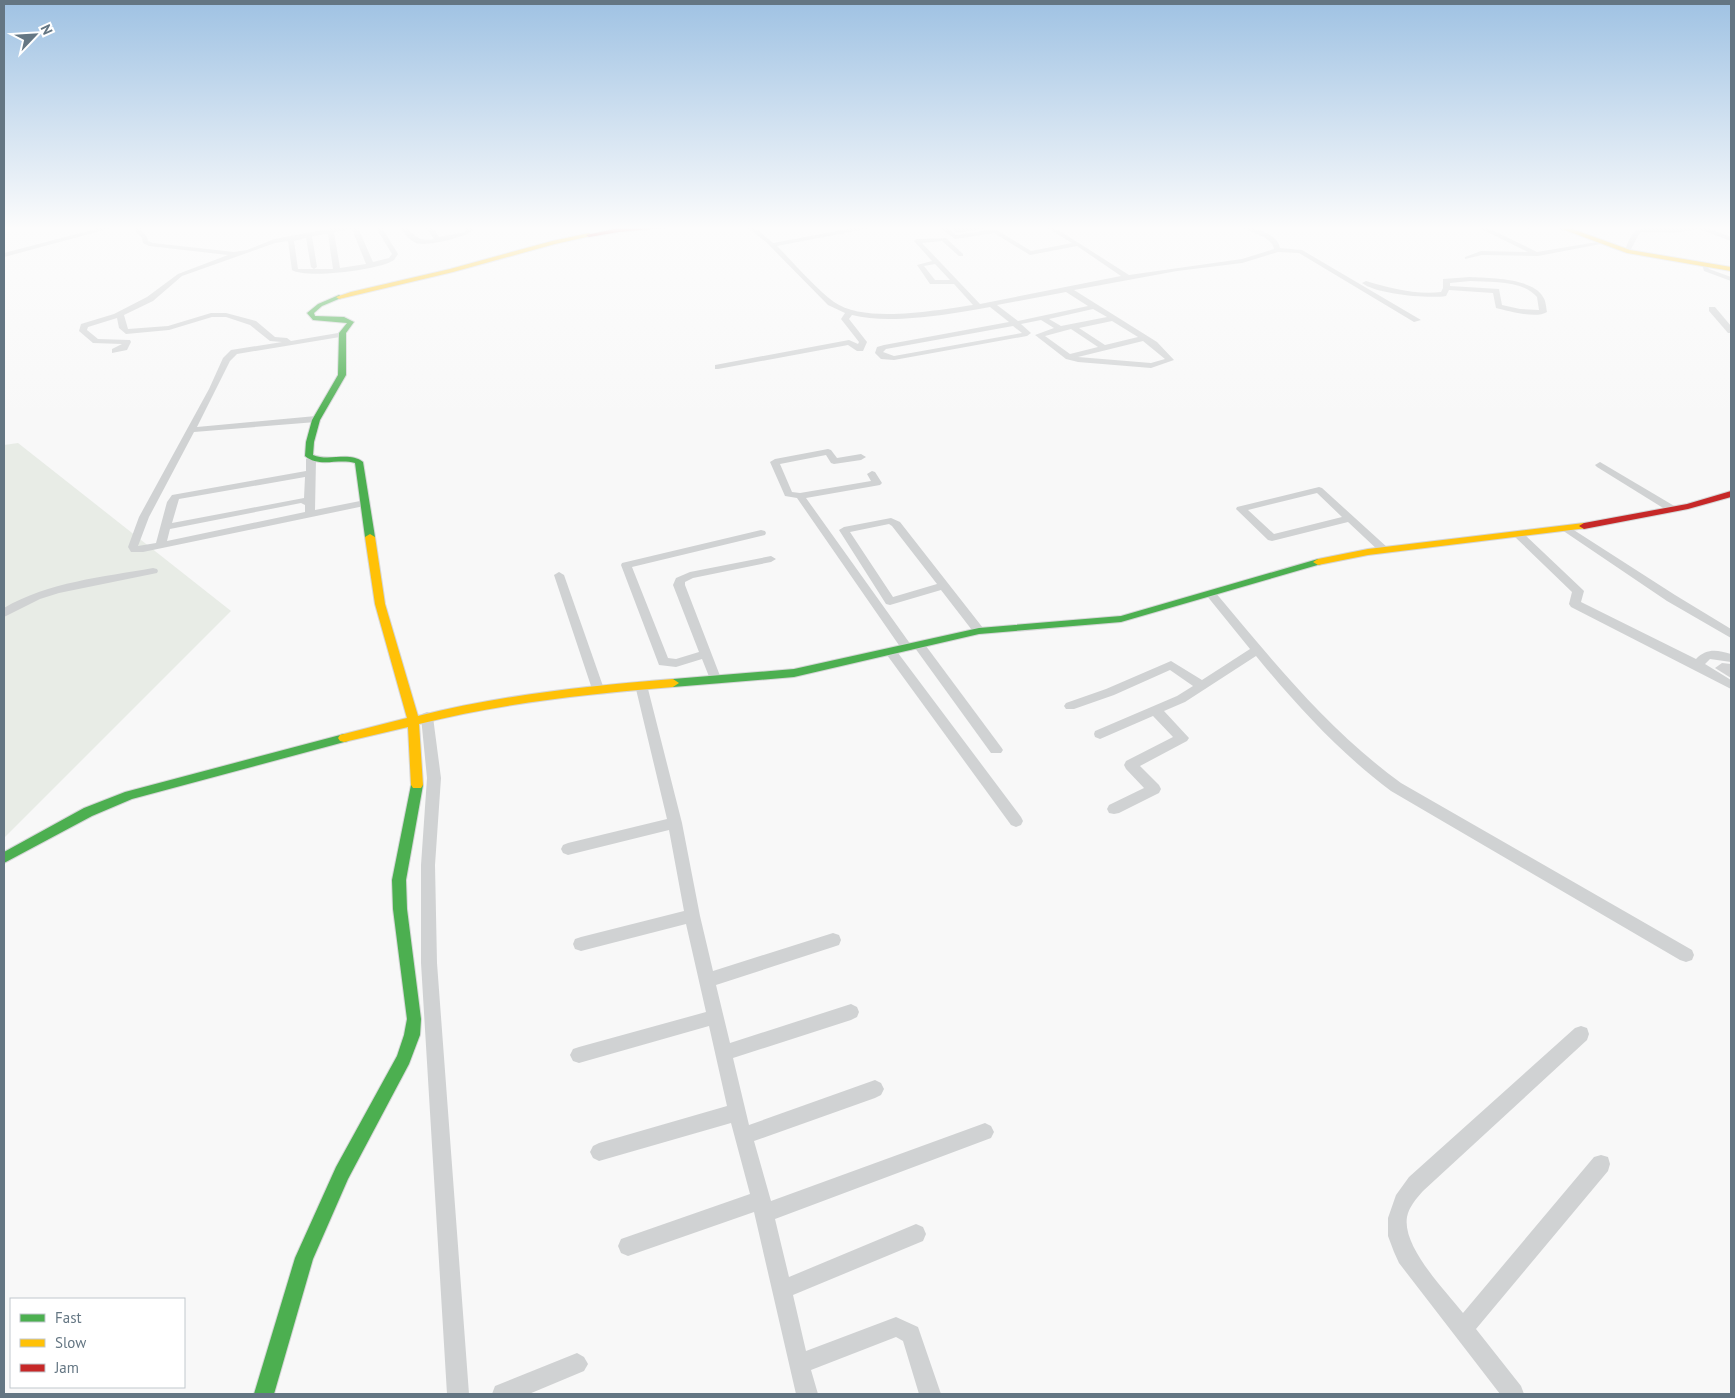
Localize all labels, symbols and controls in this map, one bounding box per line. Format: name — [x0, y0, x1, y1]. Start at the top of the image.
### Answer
north arrow — [10, 10, 60, 60]
text: N — [37, 22, 57, 37]
legend — [10, 1298, 185, 1388]
text: Fast — [55, 1308, 82, 1327]
text: Slow — [55, 1333, 86, 1352]
text: Jam — [54, 1358, 79, 1377]

